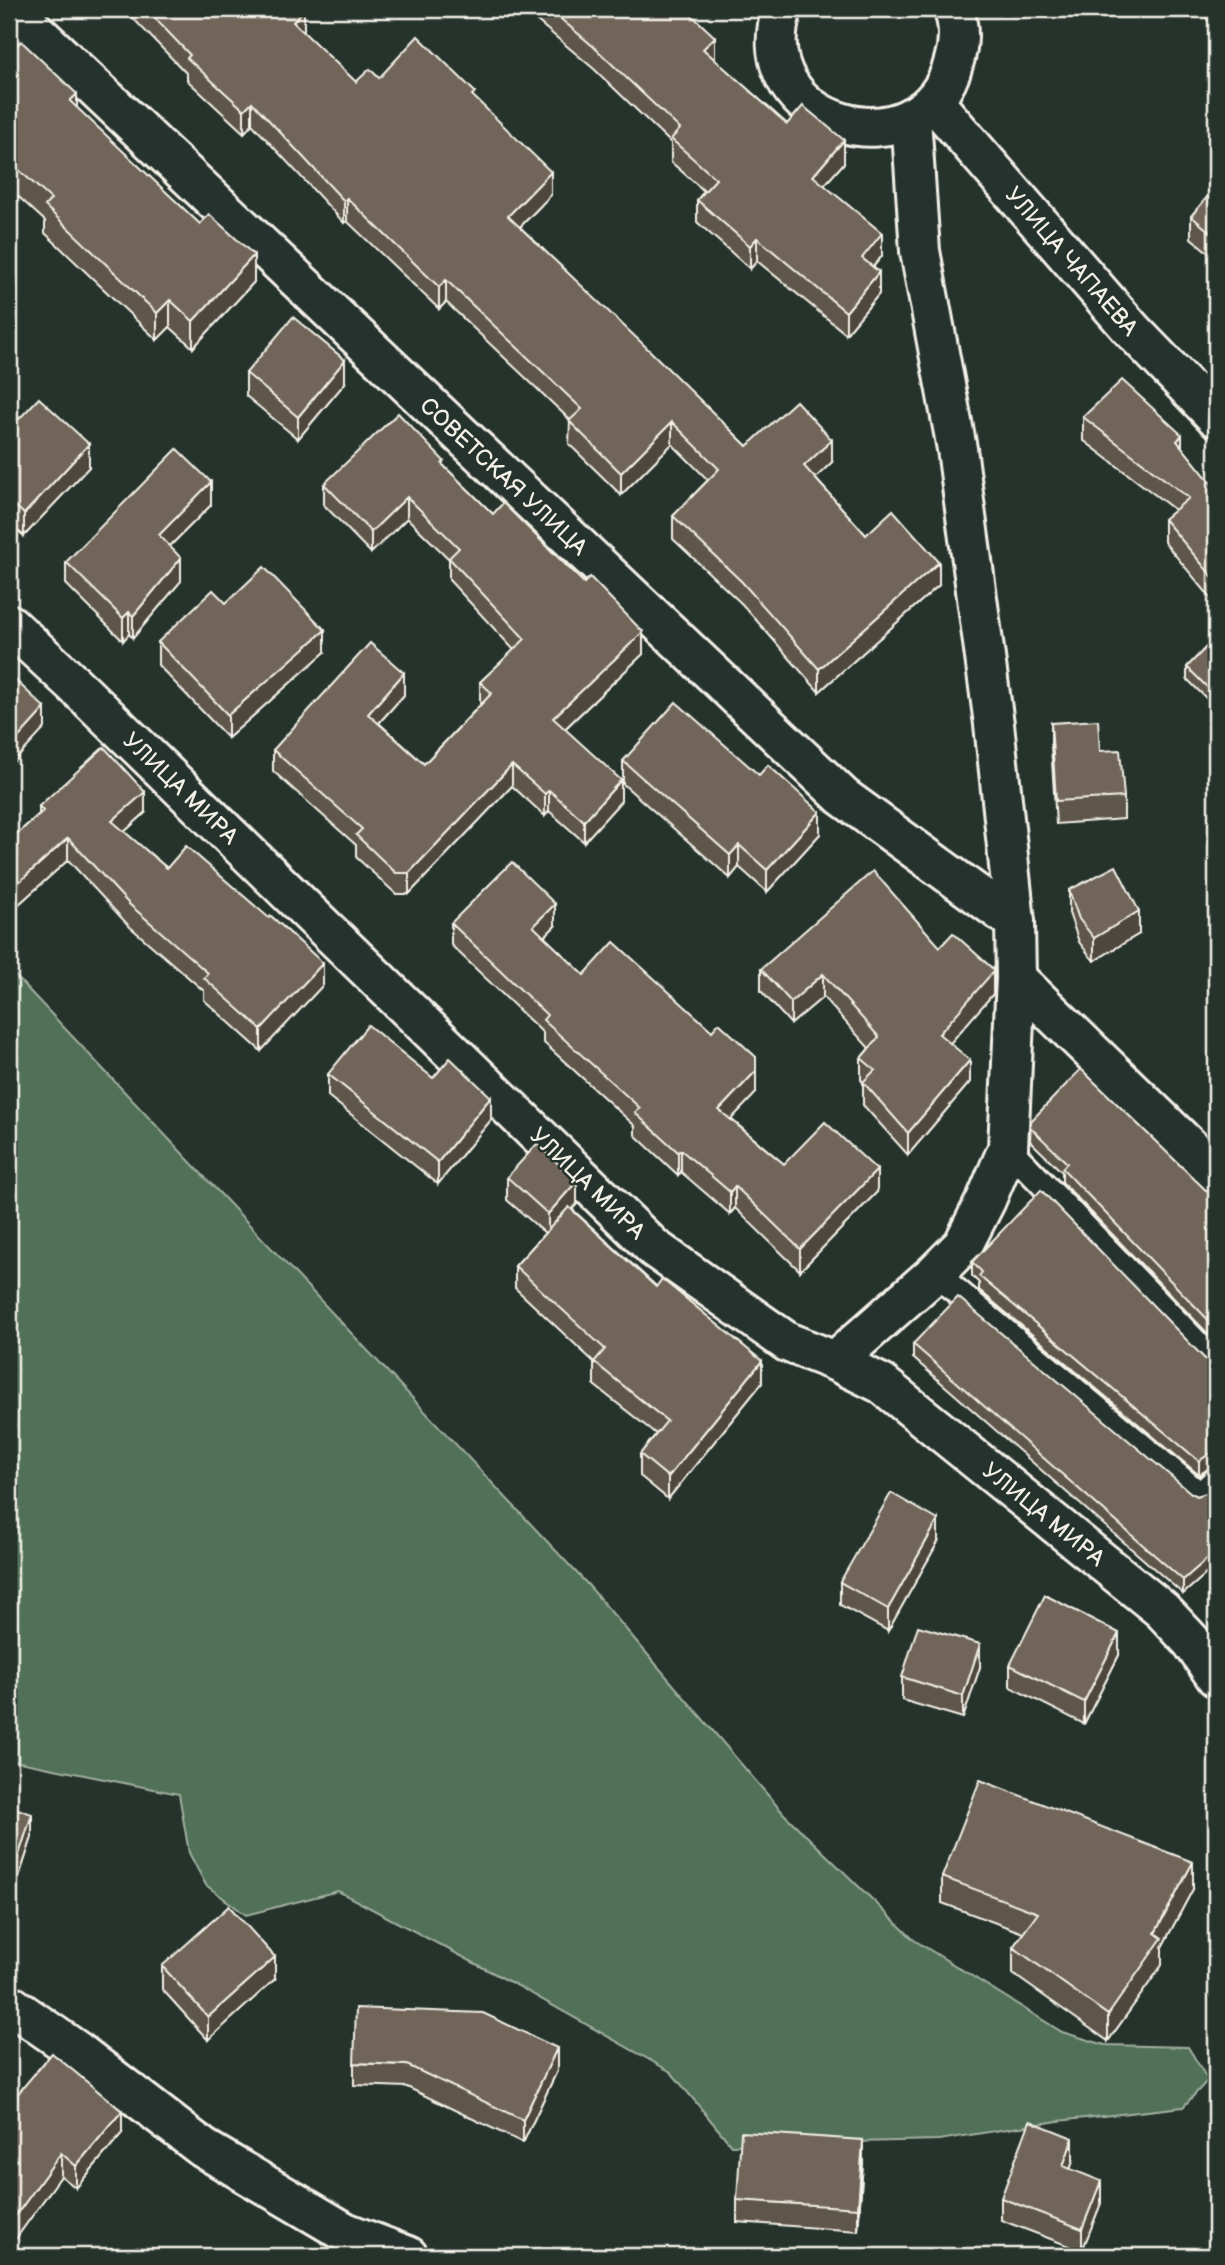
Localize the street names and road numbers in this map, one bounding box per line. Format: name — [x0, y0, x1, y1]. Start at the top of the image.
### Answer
street label: УЛИЦА ЧАПАЕВА — [999, 181, 1144, 342]
street label: СОВЕТСКАЯ УЛИЦА — [414, 392, 593, 562]
street label: УЛИЦА МИРА — [117, 727, 244, 851]
street label: УЛИЦА МИРА — [524, 1122, 651, 1246]
street label: УЛИЦА МИРА — [977, 1457, 1110, 1573]

